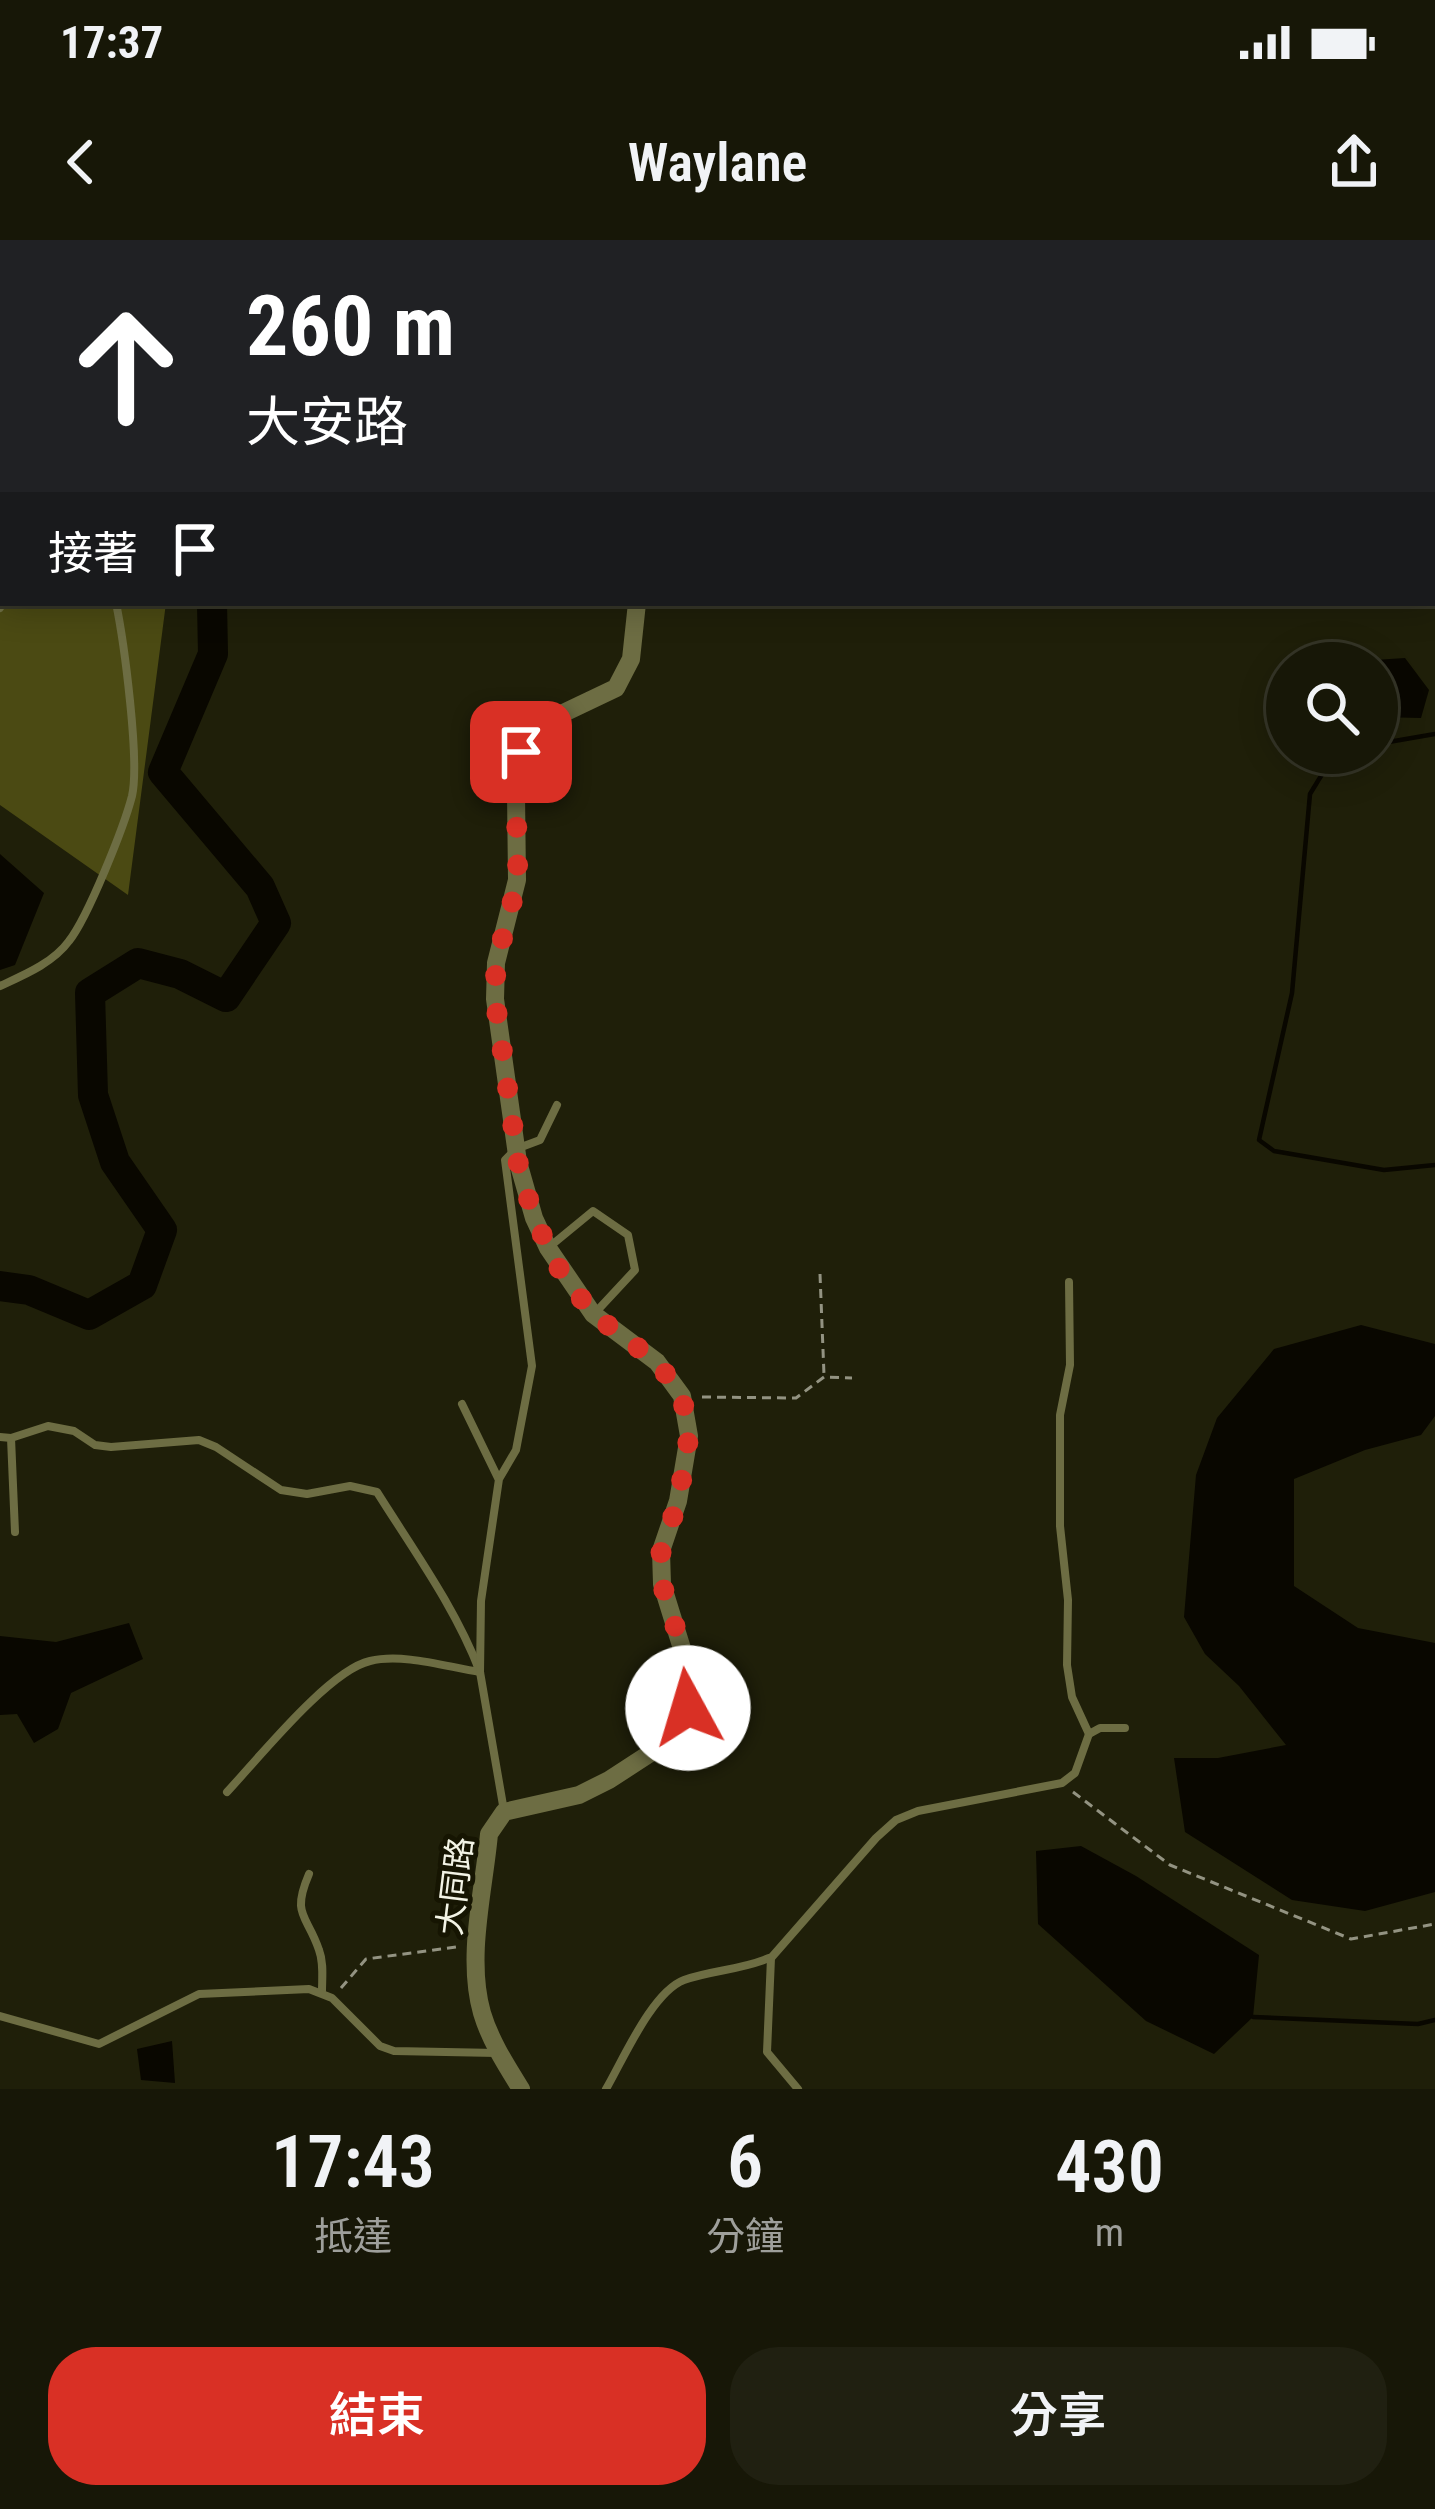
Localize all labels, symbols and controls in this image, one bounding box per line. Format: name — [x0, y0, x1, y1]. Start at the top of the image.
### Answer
text: 17:37 — [60, 16, 163, 69]
icon: back — [48, 129, 114, 195]
icon: share — [1321, 129, 1387, 195]
text: Waylane — [628, 131, 807, 194]
text: 260 m — [246, 277, 455, 376]
icon: ahead — [48, 288, 204, 444]
text: 大安路 — [246, 391, 408, 454]
icon: arrive — [162, 516, 228, 582]
text: 接著 — [48, 527, 138, 580]
map controls — [1266, 642, 1398, 774]
button: search — [1266, 642, 1398, 774]
pin — [470, 701, 572, 803]
icon: arrive — [488, 719, 554, 785]
position arrow — [625, 1645, 751, 1771]
street label: 大同路 — [430, 1834, 480, 1938]
text: 17:43 — [271, 2120, 435, 2205]
text: 6 — [727, 2120, 763, 2205]
text: 430 — [1055, 2125, 1164, 2210]
text: m — [1095, 2210, 1124, 2256]
text: 抵達 — [314, 2214, 392, 2260]
text: 分鐘 — [706, 2214, 784, 2260]
button: 結束 — [48, 2347, 706, 2485]
button: 分享 — [730, 2347, 1387, 2485]

